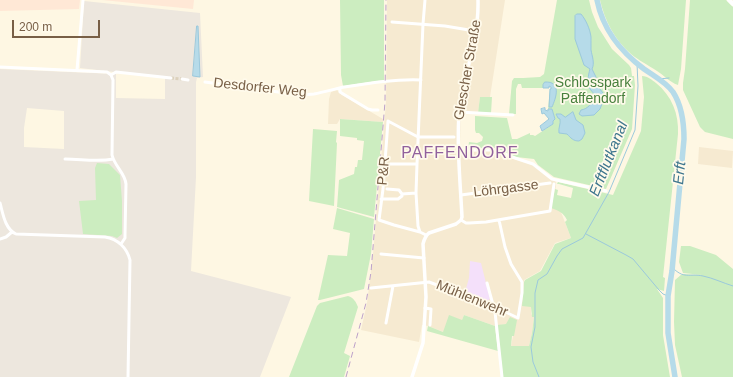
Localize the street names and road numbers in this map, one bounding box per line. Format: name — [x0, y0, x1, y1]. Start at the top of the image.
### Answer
street label: Glescher Straße — [451, 18, 485, 122]
street label: Desdorfer Weg — [212, 75, 308, 101]
street label: P&R — [374, 156, 394, 186]
street label: Löhrgasse — [473, 177, 539, 201]
street label: Mühlenwehr — [433, 277, 511, 321]

